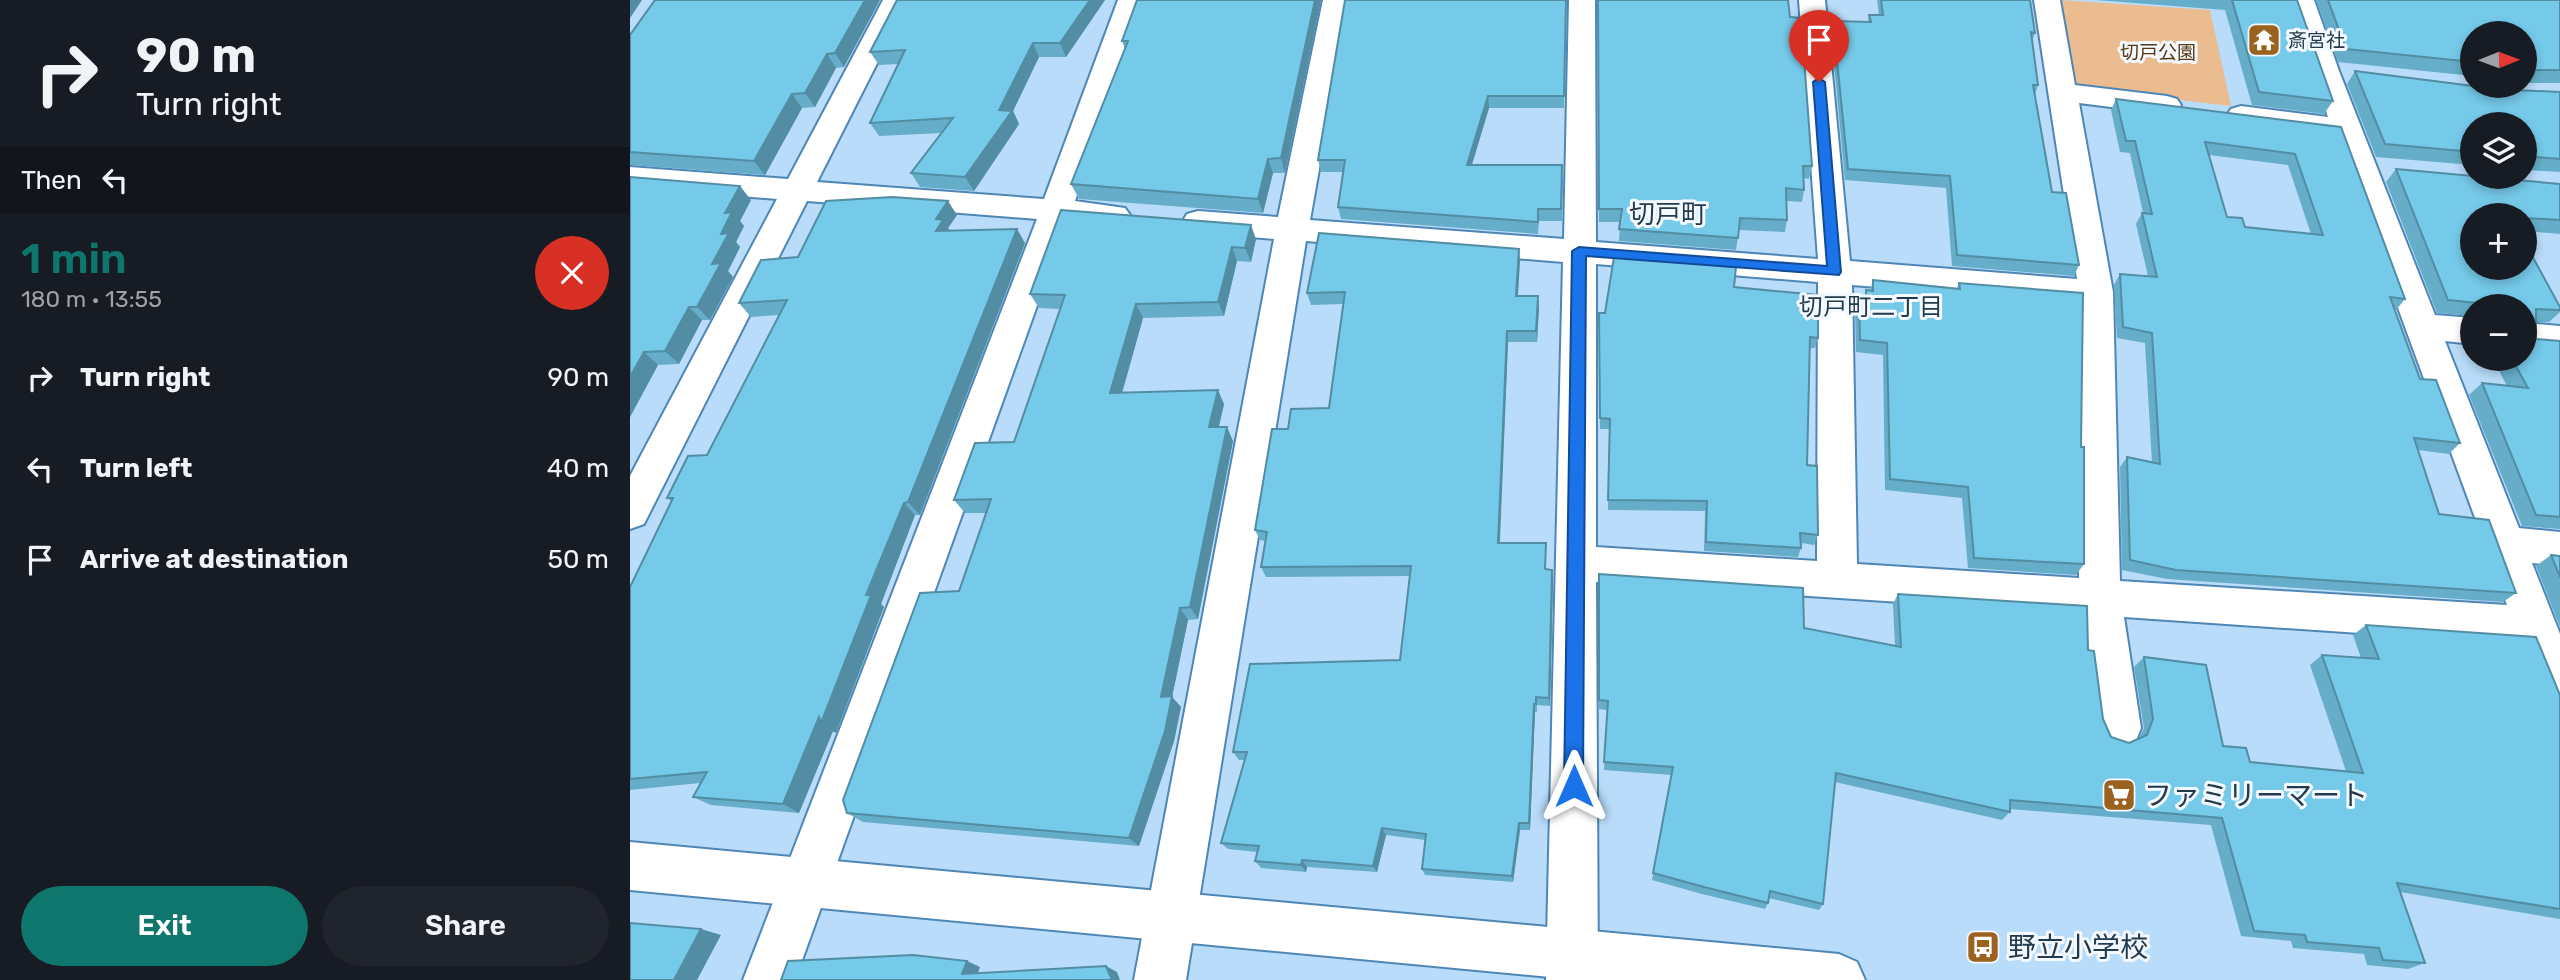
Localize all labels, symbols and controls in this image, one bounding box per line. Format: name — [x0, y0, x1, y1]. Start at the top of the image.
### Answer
pin — [1789, 10, 1849, 82]
icon: arrive — [1800, 21, 1838, 59]
temple icon: 斎宮社 — [2245, 21, 2283, 59]
north arrow — [2460, 21, 2538, 98]
map controls — [2460, 21, 2537, 371]
text: 90 m — [136, 26, 256, 84]
icon: right — [21, 28, 112, 119]
place label: 斎宮社 — [2288, 29, 2345, 52]
park label: 切戸公園 — [2120, 41, 2196, 64]
text: Turn right — [136, 85, 281, 123]
button: layers — [2460, 112, 2537, 189]
icon: left — [96, 161, 134, 199]
text: Then — [21, 165, 82, 196]
district label: 切戸町 — [1629, 199, 1707, 230]
button: + — [2460, 203, 2537, 280]
text: 1 min — [21, 234, 127, 284]
button: close — [535, 236, 609, 310]
text: 180 m · 13:55 — [21, 285, 162, 313]
district label: 切戸町二丁目 — [1799, 293, 1943, 321]
button: − — [2460, 294, 2537, 371]
icon: right — [21, 359, 59, 397]
text: Turn right — [80, 362, 210, 393]
text: 90 m — [548, 362, 609, 393]
icon: left — [21, 450, 59, 488]
text: Turn left — [80, 453, 192, 484]
text: 40 m — [547, 453, 609, 484]
icon: arrive — [21, 541, 59, 579]
text: Arrive at destination — [80, 544, 348, 575]
text: 50 m — [548, 544, 609, 575]
position arrow — [1537, 749, 1611, 823]
supermarket icon: ファミリーマート — [2100, 776, 2138, 814]
place label: ファミリーマート — [2144, 779, 2368, 812]
button: Exit — [21, 886, 308, 966]
button: Share — [322, 886, 609, 966]
bus stop icon: 野立小学校 — [1964, 928, 2002, 966]
place label: 野立小学校 — [2008, 931, 2148, 964]

